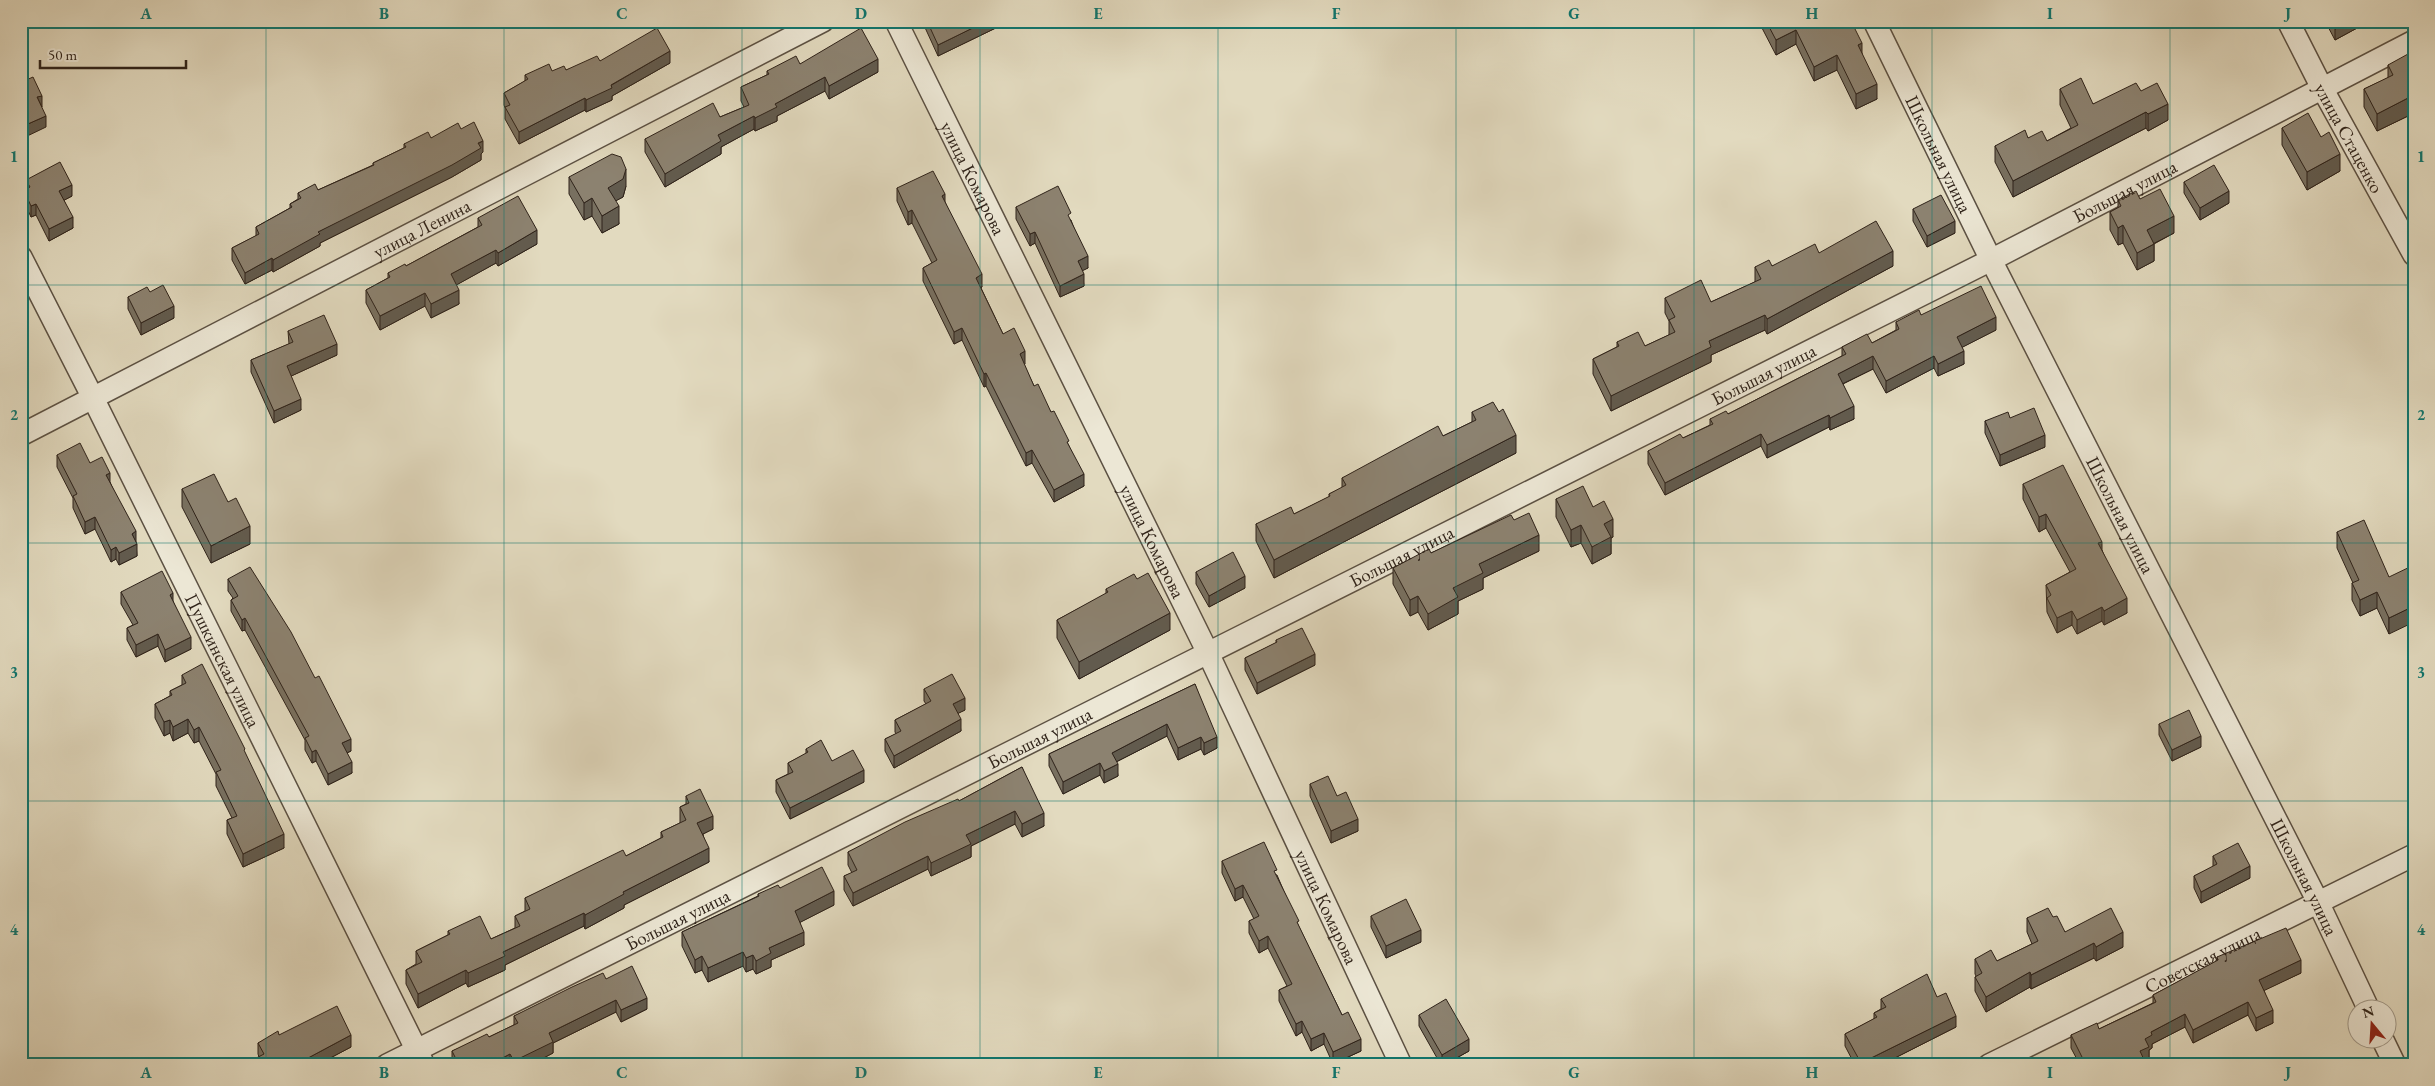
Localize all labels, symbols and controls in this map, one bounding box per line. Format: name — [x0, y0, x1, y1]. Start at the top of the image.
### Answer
text: A — [139, 3, 152, 24]
text: B — [379, 3, 389, 24]
text: C — [616, 3, 628, 24]
text: D — [855, 3, 867, 24]
text: E — [1093, 3, 1103, 24]
text: F — [1332, 3, 1341, 24]
text: G — [1568, 3, 1580, 24]
text: H — [1806, 3, 1819, 24]
text: I — [2047, 3, 2053, 24]
text: J — [2283, 3, 2291, 24]
scale bar — [40, 38, 186, 70]
text: 50 m — [48, 45, 77, 64]
street label: улица Стаценко — [2308, 79, 2389, 198]
street label: Школьная улица — [1899, 91, 1978, 218]
street label: улица Комарова — [934, 117, 1012, 240]
text: 1 — [10, 146, 18, 167]
text: 1 — [2417, 146, 2425, 167]
street label: Большая улица — [2068, 154, 2182, 229]
street label: улица Ленина — [369, 193, 475, 264]
street label: Большая улица — [1707, 338, 1821, 411]
text: 2 — [10, 404, 19, 425]
text: 2 — [2417, 404, 2426, 425]
street label: Школьная улица — [2080, 452, 2161, 578]
street label: улица Комарова — [1114, 480, 1191, 603]
street label: Большая улица — [1345, 519, 1459, 593]
street label: Пушкинская улица — [179, 589, 267, 732]
text: 3 — [10, 662, 18, 683]
text: 3 — [2417, 662, 2425, 683]
street label: Большая улица — [983, 701, 1097, 775]
street label: Школьная улица — [2264, 814, 2344, 940]
street label: улица Комарова — [1289, 845, 1364, 969]
street label: Большая улица — [621, 883, 735, 956]
text: 4 — [10, 919, 19, 940]
text: 4 — [2417, 919, 2426, 940]
street label: Советская улица — [2140, 921, 2265, 999]
north arrow — [2348, 998, 2398, 1048]
text: N — [2360, 1001, 2377, 1022]
text: A — [139, 1062, 152, 1083]
text: B — [379, 1062, 389, 1083]
text: C — [616, 1062, 628, 1083]
text: D — [855, 1062, 867, 1083]
text: E — [1093, 1062, 1103, 1083]
text: F — [1332, 1062, 1341, 1083]
text: G — [1568, 1062, 1580, 1083]
text: H — [1806, 1062, 1819, 1083]
text: I — [2047, 1062, 2053, 1083]
text: J — [2283, 1062, 2291, 1083]

